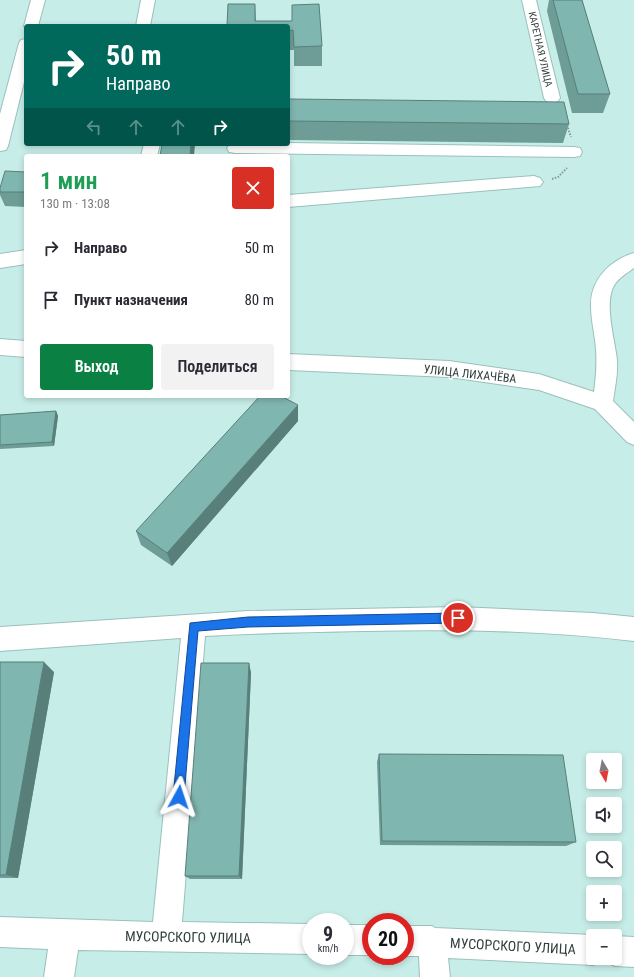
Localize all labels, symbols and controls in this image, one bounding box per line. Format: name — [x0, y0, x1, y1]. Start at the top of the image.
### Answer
street label: КАРЕТНАЯ УЛИЦА — [526, 10, 555, 88]
text: 50 m — [106, 39, 162, 72]
icon: right — [40, 40, 92, 92]
text: Направо — [106, 73, 171, 94]
icon: left — [83, 116, 105, 138]
icon: ahead — [125, 116, 147, 138]
icon: ahead — [167, 116, 189, 138]
icon: right — [209, 116, 231, 138]
text: 1 мин — [40, 167, 98, 195]
button: close — [232, 167, 274, 209]
text: 130 m · 13:08 — [40, 196, 110, 211]
icon: right — [40, 237, 62, 259]
text: Направо — [74, 239, 127, 257]
text: 50 m — [244, 239, 274, 257]
icon: arrive — [40, 289, 62, 311]
text: Пункт назначения — [74, 291, 188, 309]
text: 80 m — [244, 291, 274, 309]
button: Выход — [40, 344, 153, 390]
button: Поделиться — [161, 344, 274, 390]
street label: УЛИЦА ЛИХАЧЁВА — [423, 361, 517, 386]
pin — [441, 601, 475, 635]
icon: arrive — [447, 607, 469, 629]
north arrow — [586, 753, 622, 789]
map controls — [586, 753, 622, 965]
position arrow — [158, 776, 200, 818]
button: sound — [586, 797, 622, 833]
button: search — [586, 841, 622, 877]
button: + — [586, 885, 622, 921]
speed limit sign: 20 — [362, 913, 414, 965]
text: 9 — [323, 922, 333, 946]
street label: МУСОРСКОГО УЛИЦА — [125, 928, 251, 946]
button: − — [586, 929, 622, 965]
street label: МУСОРСКОГО УЛИЦА — [450, 935, 576, 957]
text: km/h — [318, 943, 338, 954]

